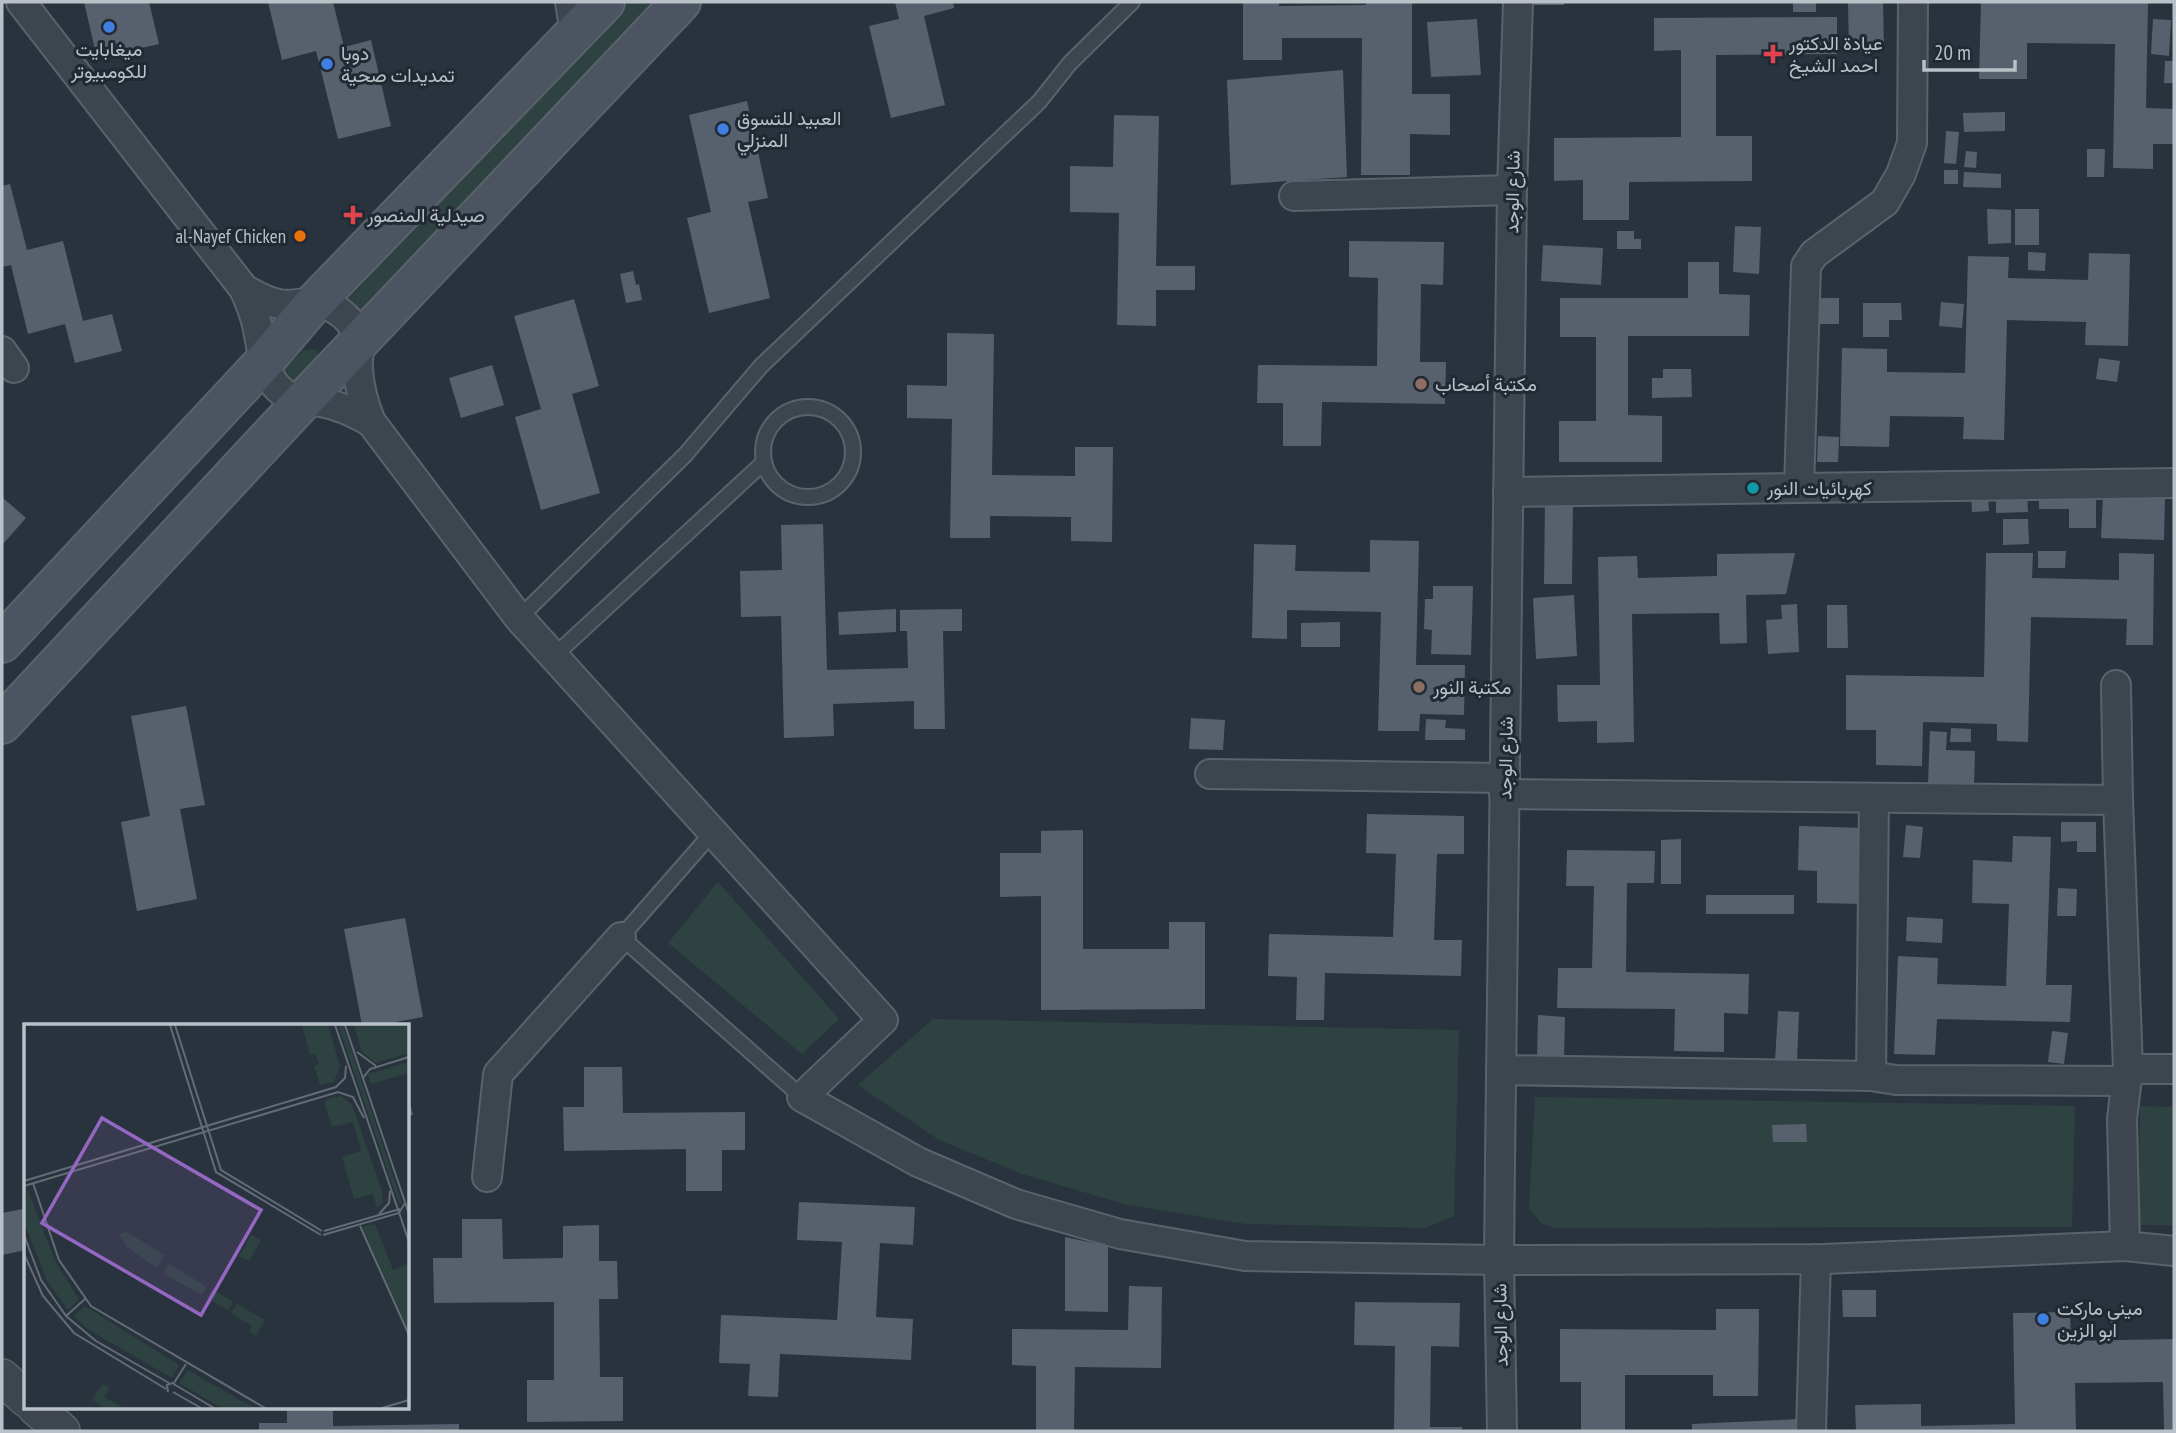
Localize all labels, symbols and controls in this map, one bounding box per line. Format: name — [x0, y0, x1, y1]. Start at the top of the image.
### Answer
marker: ميغابايت للكومبيوتر — [101, 19, 117, 35]
scale bar — [1924, 28, 2015, 72]
place label: عيادة الدكتور احمد الشيخ — [1788, 31, 1883, 79]
place label: ميغابايت للكومبيوتر — [70, 37, 147, 83]
text: 20 m — [1934, 39, 1971, 66]
place label: دوبا تمديدات صحية — [341, 41, 455, 87]
marker: عيادة الدكتور احمد الشيخ — [1763, 44, 1783, 64]
marker: دوبا تمديدات صحية — [319, 56, 335, 72]
place label: العبيد للتسوق المنزلي — [737, 106, 841, 156]
marker: العبيد للتسوق المنزلي — [715, 121, 731, 137]
street label: شارع الوجد — [1499, 150, 1526, 234]
place label: صيدلية المنصور — [366, 203, 485, 227]
marker: صيدلية المنصور — [345, 207, 361, 223]
place label: al-Nayef Chicken — [175, 224, 286, 248]
marker: al-Nayef Chicken — [292, 228, 308, 244]
place label: مكتبة أصحاب — [1435, 372, 1537, 396]
marker: مكتبة أصحاب — [1413, 376, 1429, 392]
place label: كهربائيات النور — [1766, 476, 1872, 500]
marker: كهربائيات النور — [1745, 480, 1761, 496]
place label: مكتبة النور — [1432, 675, 1511, 699]
marker: مكتبة النور — [1411, 679, 1427, 695]
street label: شارع الوجد — [1492, 716, 1519, 800]
inset map — [24, 1024, 410, 1408]
street label: شارع الوجد — [1487, 1283, 1514, 1367]
place label: ميني ماركت ابو الزين — [2057, 1296, 2143, 1342]
marker: ميني ماركت ابو الزين — [2035, 1311, 2051, 1327]

